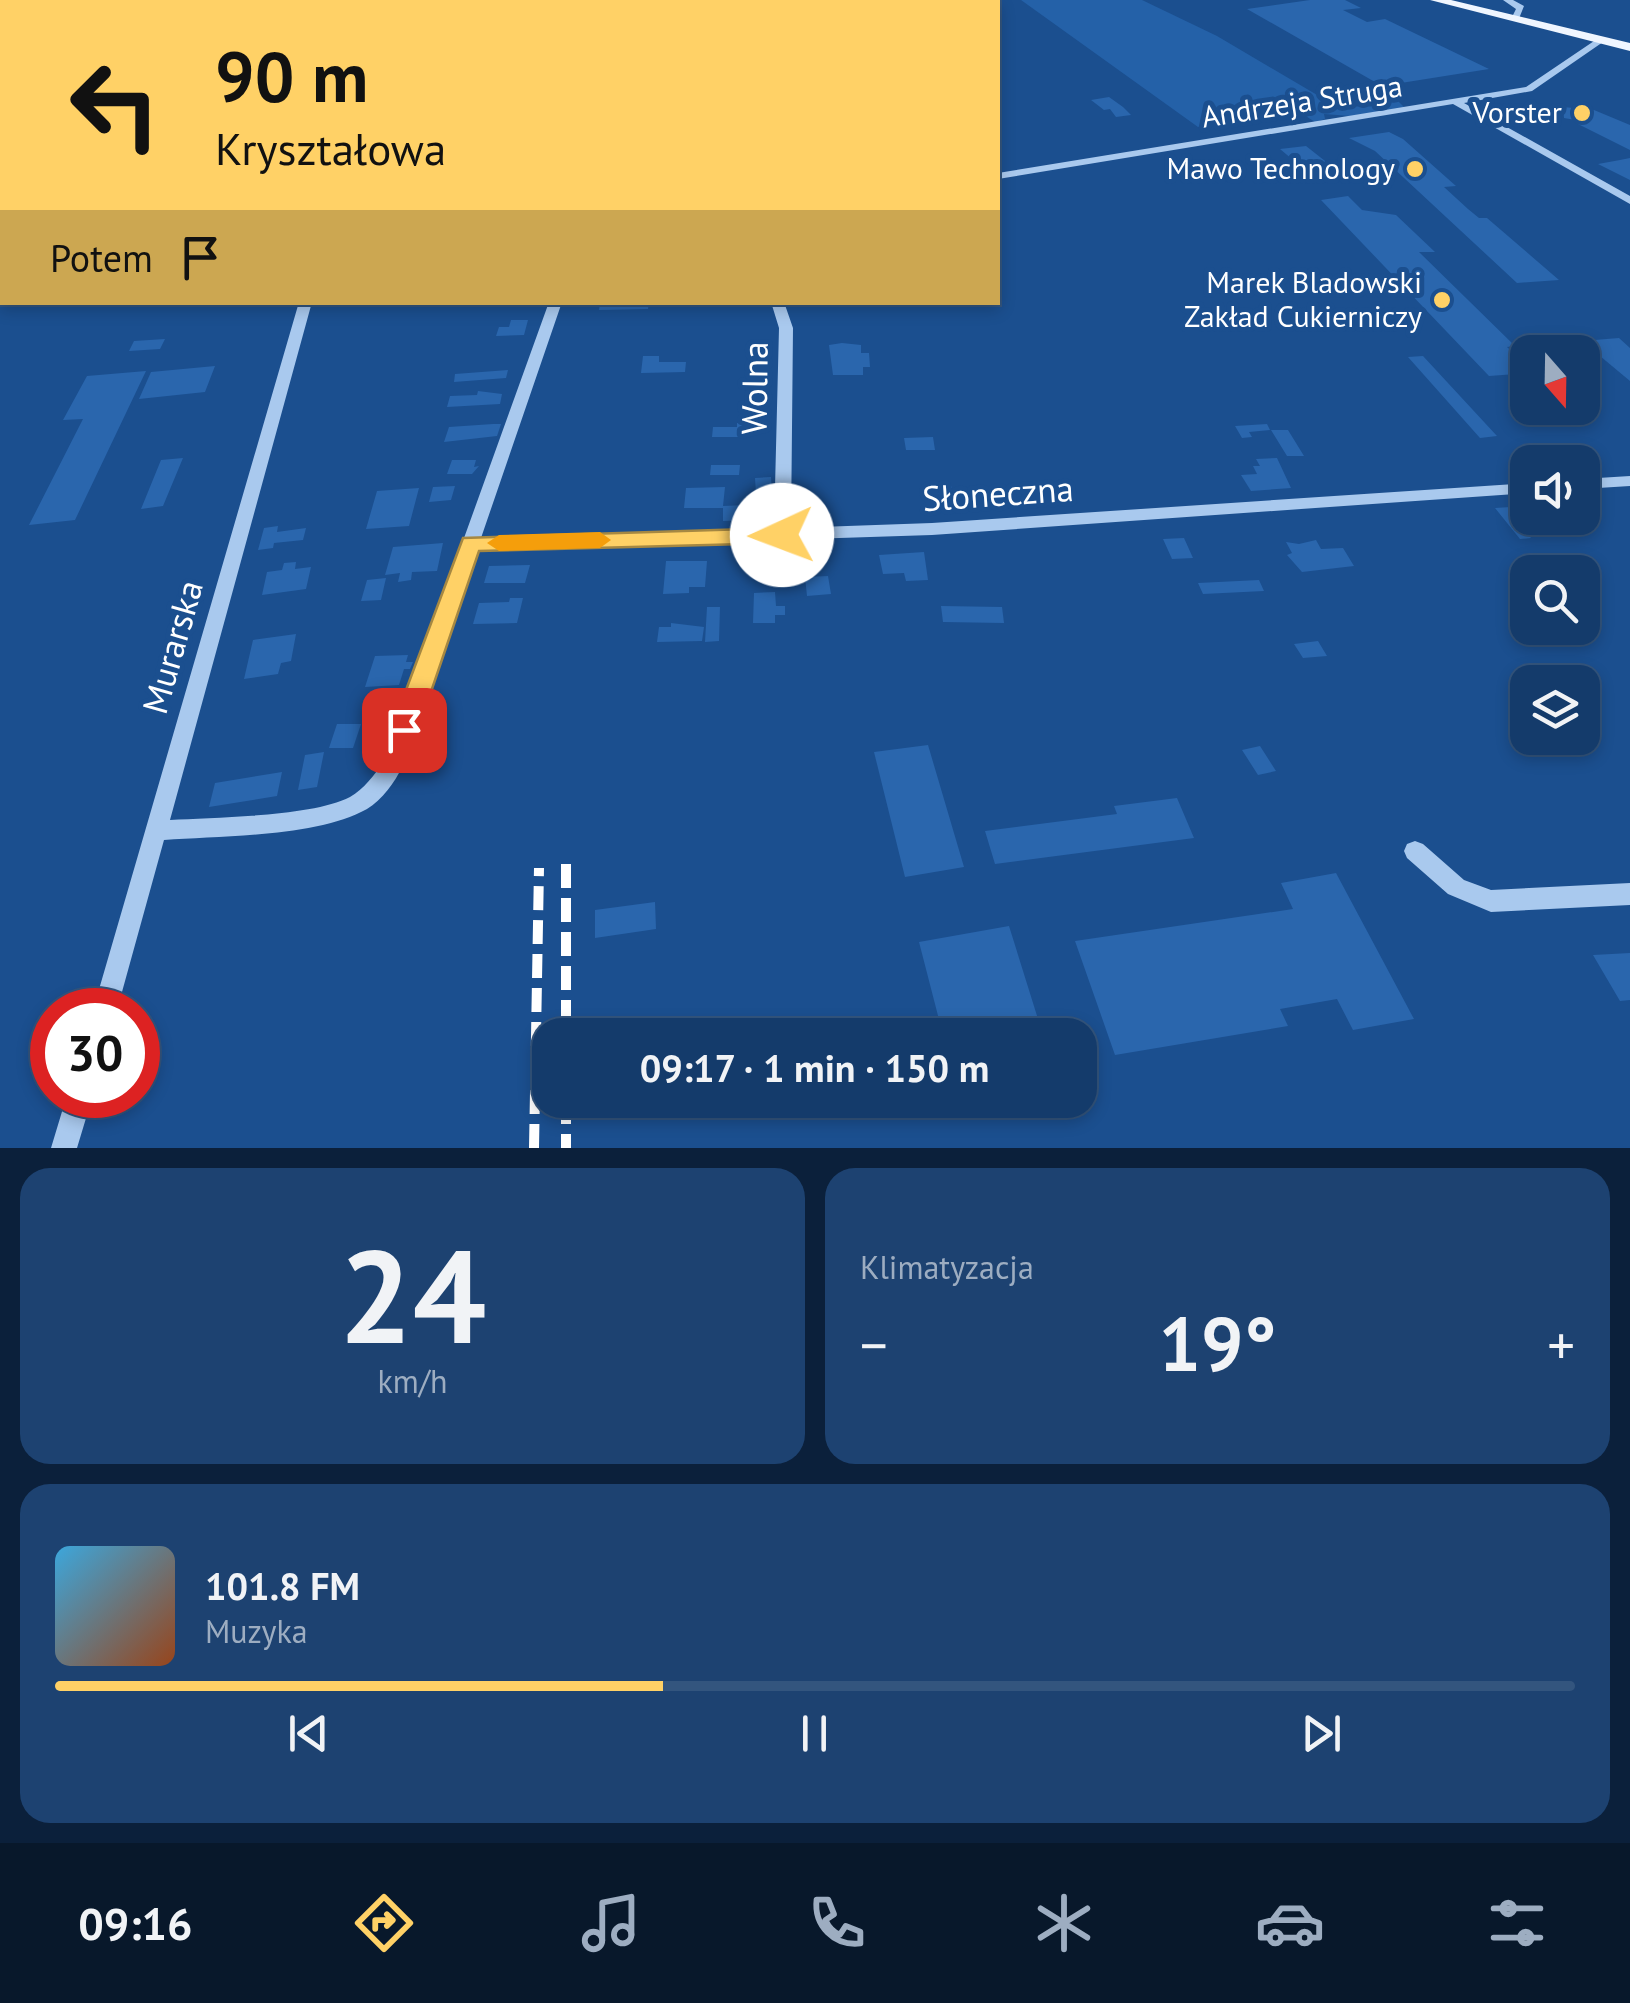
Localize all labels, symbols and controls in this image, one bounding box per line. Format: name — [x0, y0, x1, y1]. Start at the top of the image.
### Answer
text: 90 m — [215, 31, 368, 121]
icon: left — [50, 40, 180, 170]
street label: Andrzeja Struga — [1199, 65, 1405, 136]
place label: Vorster — [1472, 92, 1562, 131]
marker: Vorster — [1571, 102, 1593, 124]
text: Kryształowa — [215, 119, 446, 177]
place label: Mawo Technology — [1166, 148, 1395, 187]
marker: Mawo Technology — [1404, 158, 1426, 180]
icon: arrive — [173, 230, 228, 285]
text: Potem — [50, 233, 153, 282]
place label: Marek Bladowski Zakład Cukierniczy — [1184, 262, 1422, 335]
marker: Marek Bladowski Zakład Cukierniczy — [1431, 289, 1453, 311]
north arrow — [1510, 335, 1600, 425]
map controls — [1510, 335, 1600, 755]
street label: Wolna — [730, 341, 778, 435]
button: sound — [1510, 445, 1600, 535]
street label: Słoneczna — [921, 465, 1075, 521]
position arrow — [730, 483, 834, 587]
button: search — [1510, 555, 1600, 645]
street label: Murarska — [131, 575, 213, 719]
button: layers — [1510, 665, 1600, 755]
pin — [362, 688, 447, 773]
icon: arrive — [377, 703, 432, 758]
speed limit sign: 30 — [30, 988, 160, 1118]
text: 09:17 · 1 min · 150 m — [640, 1043, 989, 1092]
text: 24 — [339, 1211, 486, 1379]
text: Klimatyzacja — [860, 1246, 1034, 1288]
text: 19° — [1159, 1295, 1276, 1392]
text: − — [860, 1309, 888, 1380]
text: + — [1547, 1309, 1575, 1380]
text: km/h — [377, 1360, 448, 1402]
text: 101.8 FM — [205, 1561, 360, 1610]
text: Muzyka — [205, 1610, 308, 1652]
icon: previous — [281, 1706, 336, 1761]
icon: pause — [787, 1706, 842, 1761]
icon: next — [1294, 1706, 1349, 1761]
icon: directions — [349, 1888, 419, 1958]
icon: music — [576, 1888, 646, 1958]
icon: phone — [802, 1888, 872, 1958]
icon: climate — [1029, 1888, 1099, 1958]
icon: car — [1255, 1888, 1325, 1958]
icon: filters — [1482, 1888, 1552, 1958]
text: 09:16 — [78, 1894, 192, 1952]

